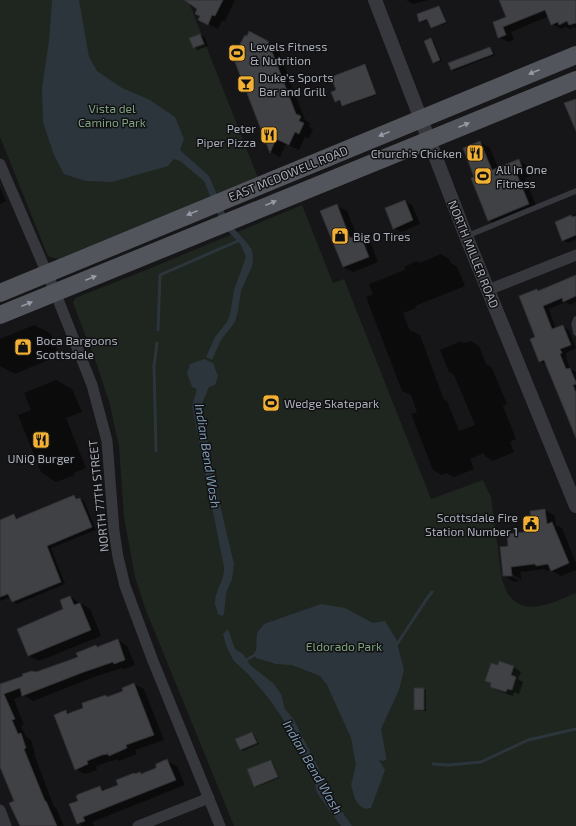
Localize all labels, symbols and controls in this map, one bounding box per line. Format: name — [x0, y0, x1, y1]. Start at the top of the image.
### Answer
place label: Levels Fitness & Nutrition — [250, 39, 327, 67]
sports icon: Levels Fitness & Nutrition — [227, 43, 247, 63]
place label: Duke's Sports Bar and Grill — [259, 70, 333, 98]
one-way arrow — [528, 70, 540, 76]
bar icon: Duke's Sports Bar and Grill — [236, 74, 256, 94]
park label: Vista del Camino Park — [78, 101, 146, 129]
place label: Peter Piper Pizza — [196, 121, 256, 149]
one-way arrow — [459, 122, 470, 128]
restaurant icon: Peter Piper Pizza — [259, 125, 279, 145]
one-way arrow — [379, 131, 390, 137]
street label: EAST MCDOWELL ROAD — [226, 143, 350, 203]
restaurant icon: Church's Chicken — [465, 143, 485, 163]
place label: Church's Chicken — [371, 146, 462, 160]
place label: All In One Fitness — [496, 162, 547, 190]
sports icon: All In One Fitness — [473, 166, 493, 186]
street label: NORTH MILLER ROAD — [446, 198, 502, 310]
one-way arrow — [266, 200, 278, 206]
one-way arrow — [186, 210, 198, 216]
shop icon: Big O Tires — [330, 226, 350, 246]
place label: Big O Tires — [353, 229, 410, 243]
one-way arrow — [85, 274, 97, 280]
one-way arrow — [22, 300, 34, 306]
place label: Boca Bargoons Scottsdale — [36, 333, 118, 361]
shop icon: Boca Bargoons Scottsdale — [13, 337, 33, 357]
sports icon: Wedge Skatepark — [261, 393, 281, 413]
place label: Wedge Skatepark — [284, 396, 379, 410]
water label: Indian Bend Wash — [192, 403, 224, 509]
restaurant icon: UNiQ Burger — [31, 430, 51, 450]
street label: NORTH 77TH STREET — [85, 439, 111, 553]
place label: UNiQ Burger — [7, 451, 75, 466]
place label: Scottsdale Fire Station Number 1 — [425, 510, 518, 538]
public building icon: Scottsdale Fire Station Number 1 — [521, 514, 541, 534]
park label: Eldorado Park — [306, 639, 382, 653]
water label: Indian Bend Wash — [280, 717, 346, 817]

